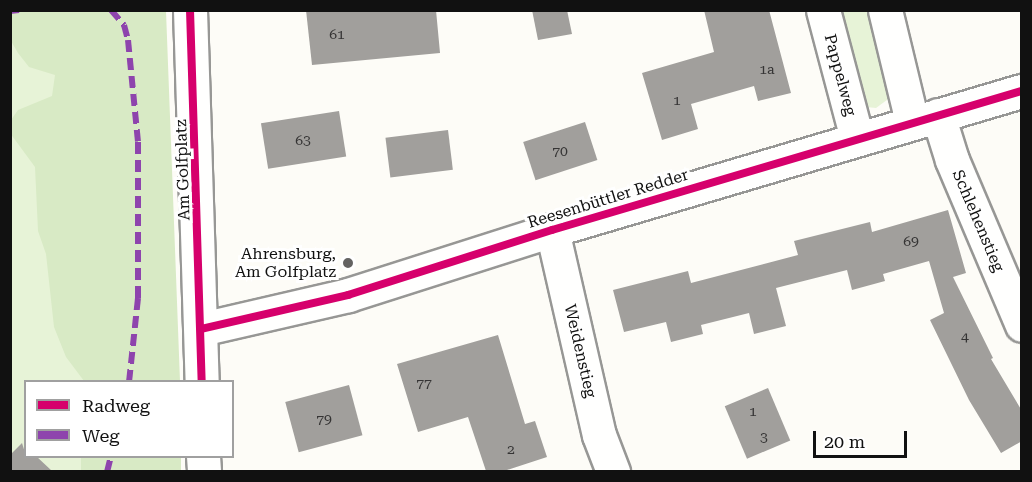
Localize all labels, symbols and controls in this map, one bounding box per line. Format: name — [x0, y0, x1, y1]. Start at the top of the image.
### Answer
house number: 61 — [329, 26, 345, 42]
street label: Pappelweg — [820, 32, 860, 118]
house number: 1a — [759, 61, 775, 77]
house number: 1 — [673, 92, 681, 108]
street label: Am Golfplatz — [172, 119, 194, 221]
house number: 63 — [295, 132, 311, 148]
house number: 70 — [552, 143, 568, 159]
street label: Reesenbüttler Redder — [525, 165, 691, 233]
street label: Schlehenstieg — [948, 167, 1008, 275]
house number: 69 — [903, 233, 919, 249]
place label: Ahrensburg, Am Golfplatz — [235, 244, 336, 282]
marker: Ahrensburg, Am Golfplatz — [341, 256, 355, 270]
street label: Weidenstieg — [560, 302, 600, 400]
house number: 4 — [961, 328, 969, 344]
house number: 77 — [416, 375, 432, 391]
legend — [24, 380, 234, 458]
text: Radweg — [82, 395, 150, 416]
house number: 1 — [749, 403, 757, 419]
house number: 79 — [316, 411, 332, 427]
scale bar — [816, 419, 910, 457]
text: Weg — [82, 425, 120, 446]
house number: 3 — [760, 429, 768, 445]
text: 20 m — [824, 431, 865, 452]
house number: 2 — [507, 441, 515, 457]

